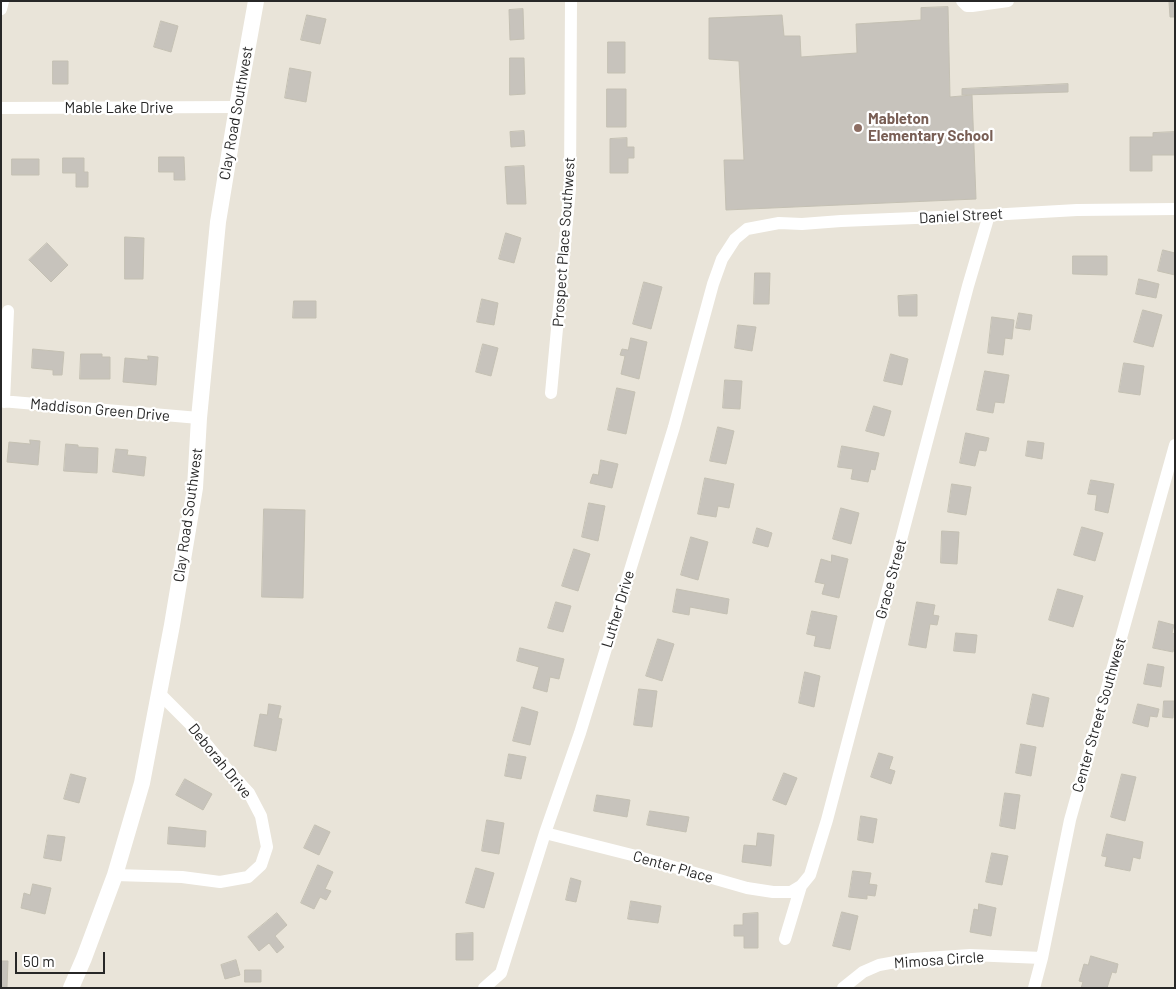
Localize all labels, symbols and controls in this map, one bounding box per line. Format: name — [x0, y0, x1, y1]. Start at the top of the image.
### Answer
street label: Clay Road Southwest — [215, 45, 257, 181]
street label: Mable Lake Drive — [65, 99, 173, 117]
place label: Mableton Elementary School — [868, 110, 993, 145]
marker: Mableton Elementary School — [852, 122, 864, 134]
street label: Prospect Place Southwest — [549, 156, 579, 328]
street label: Daniel Street — [919, 205, 1003, 227]
street label: Maddison Green Drive — [29, 395, 171, 425]
street label: Clay Road Southwest — [170, 447, 206, 583]
street label: Grace Street — [872, 537, 910, 621]
street label: Luther Drive — [598, 568, 638, 650]
street label: Center Street Southwest — [1068, 635, 1130, 795]
street label: Deborah Drive — [184, 720, 256, 802]
street label: Center Place — [631, 847, 715, 887]
scale bar — [18, 942, 108, 974]
street label: Mimosa Circle — [893, 948, 985, 972]
text: 50 m — [23, 952, 55, 970]

